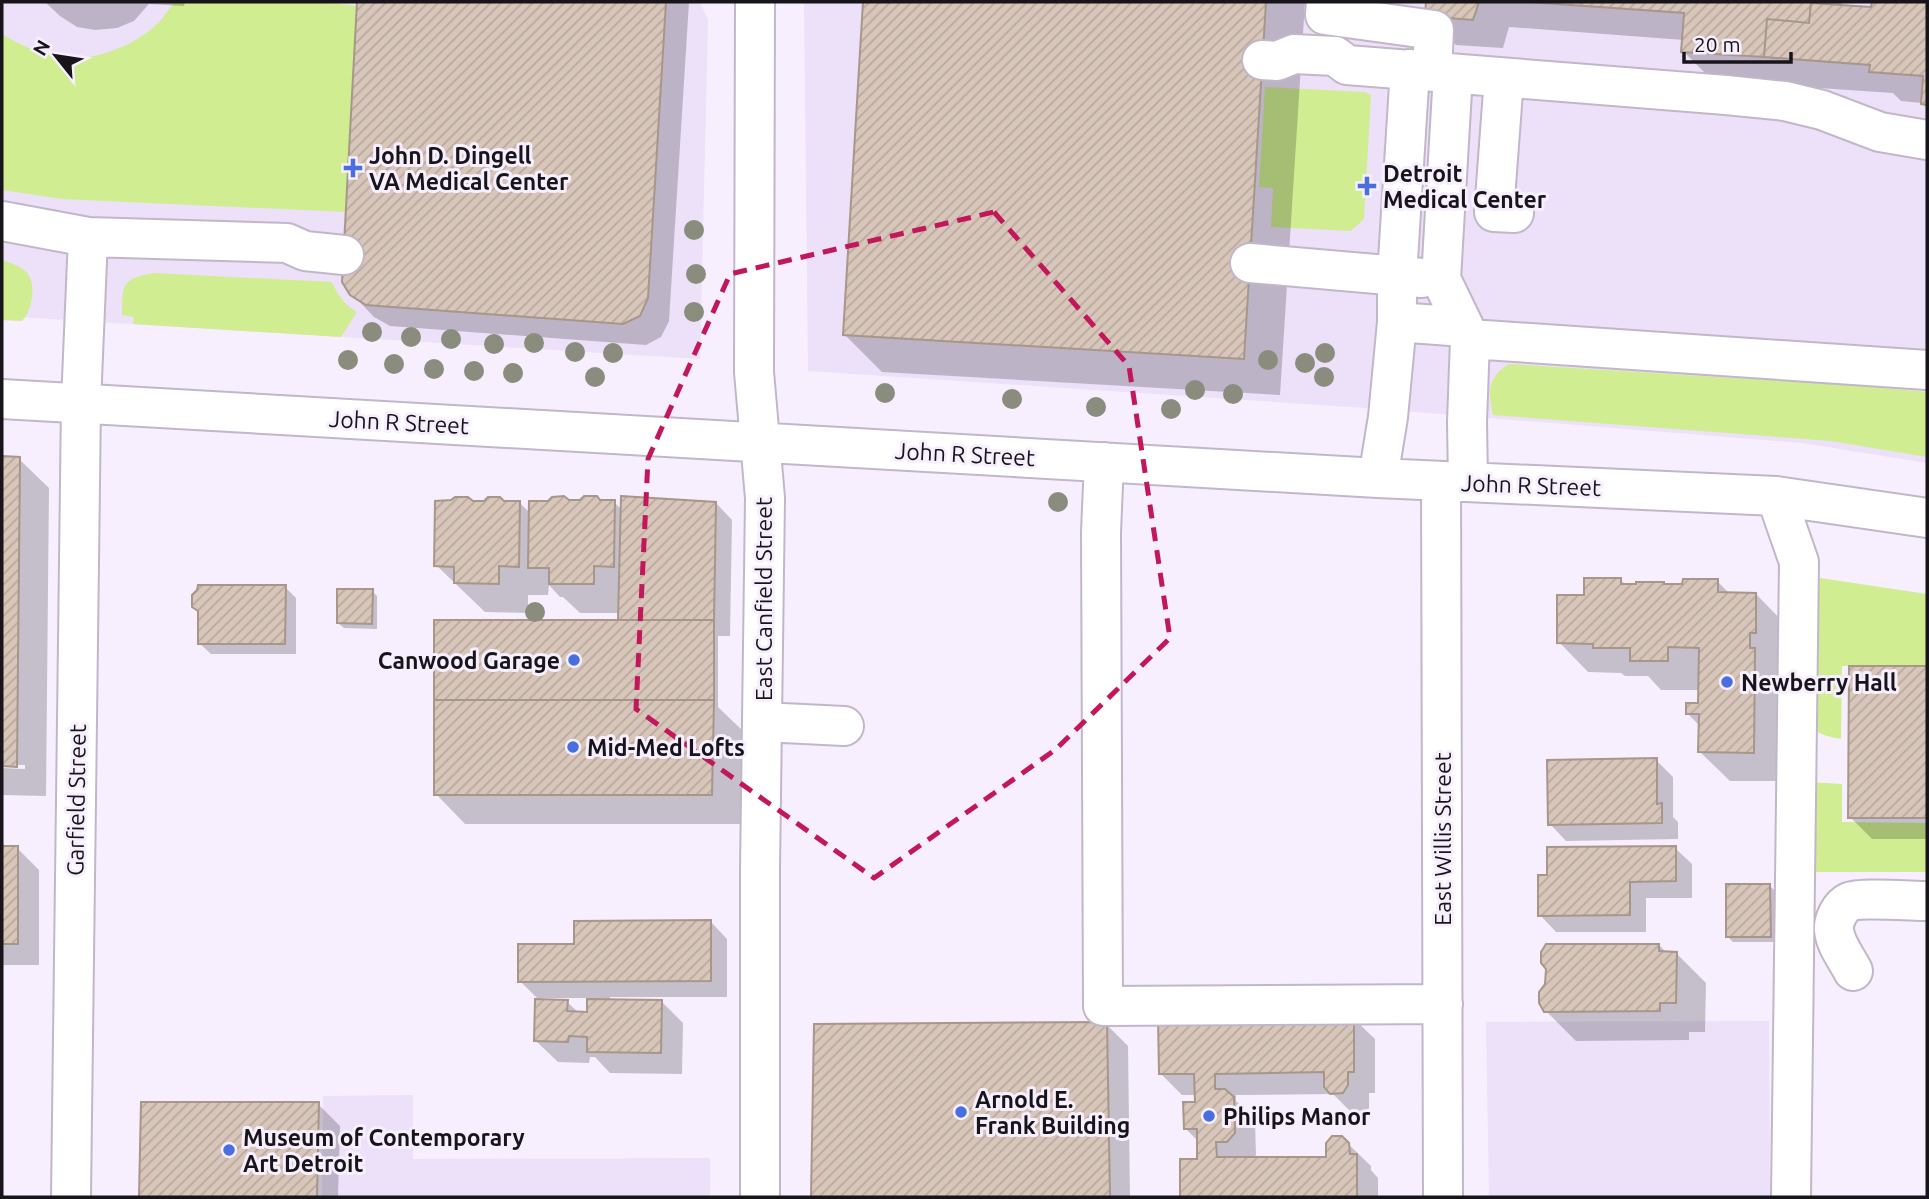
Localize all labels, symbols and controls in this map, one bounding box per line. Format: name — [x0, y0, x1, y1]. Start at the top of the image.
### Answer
north arrow — [21, 21, 91, 91]
scale bar — [1684, 21, 1791, 65]
text: 20 m — [1694, 32, 1741, 56]
text: N — [28, 36, 54, 59]
place label: John D. Dingell VA Medical Center — [369, 143, 569, 194]
marker: John D. Dingell VA Medical Center — [343, 158, 363, 178]
place label: Detroit Medical Center — [1383, 161, 1547, 212]
marker: Detroit Medical Center — [1357, 176, 1377, 196]
street label: John R Street — [328, 406, 470, 438]
street label: John R Street — [894, 438, 1036, 470]
street label: John R Street — [1461, 470, 1601, 500]
street label: East Canfield Street — [751, 497, 776, 701]
place label: Canwood Garage — [378, 648, 560, 673]
marker: Canwood Garage — [566, 652, 582, 668]
place label: Newberry Hall — [1741, 670, 1897, 695]
marker: Newberry Hall — [1719, 674, 1735, 690]
street label: Garfield Street — [62, 724, 90, 876]
place label: Mid-Med Lofts — [587, 735, 745, 760]
marker: Mid-Med Lofts — [565, 739, 581, 755]
street label: East Willis Street — [1430, 752, 1455, 926]
place label: Arnold E. Frank Building — [975, 1087, 1130, 1138]
marker: Arnold E. Frank Building — [953, 1104, 969, 1120]
place label: Philips Manor — [1223, 1104, 1371, 1129]
marker: Philips Manor — [1201, 1108, 1217, 1124]
place label: Museum of Contemporary Art Detroit — [243, 1125, 525, 1176]
marker: Museum of Contemporary Art Detroit — [221, 1142, 237, 1158]

